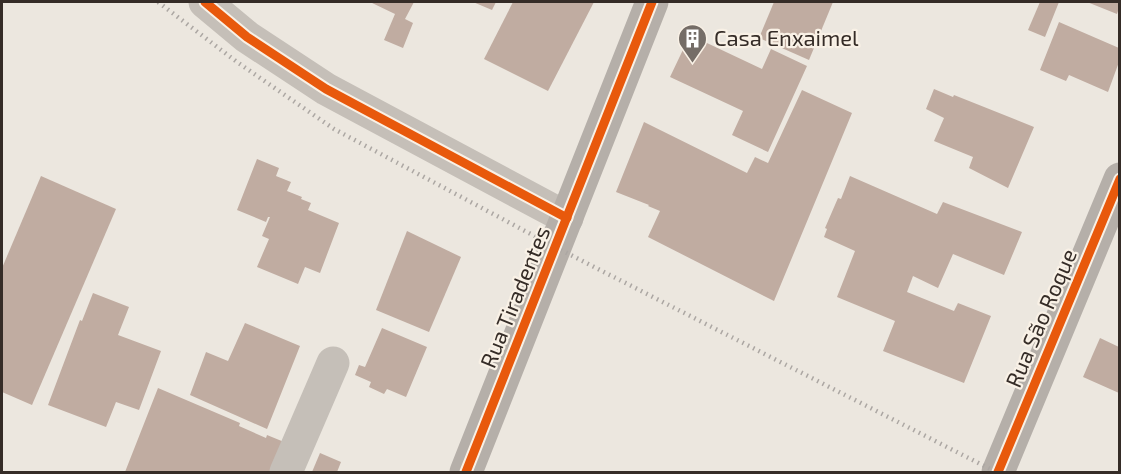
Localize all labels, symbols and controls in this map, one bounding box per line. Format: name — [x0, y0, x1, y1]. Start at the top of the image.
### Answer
building icon: Casa Enxaimel — [677, 22, 709, 64]
place label: Casa Enxaimel — [714, 24, 859, 50]
street label: Rua Tiradentes — [474, 222, 554, 371]
street label: Rua São Roque — [999, 244, 1081, 391]

